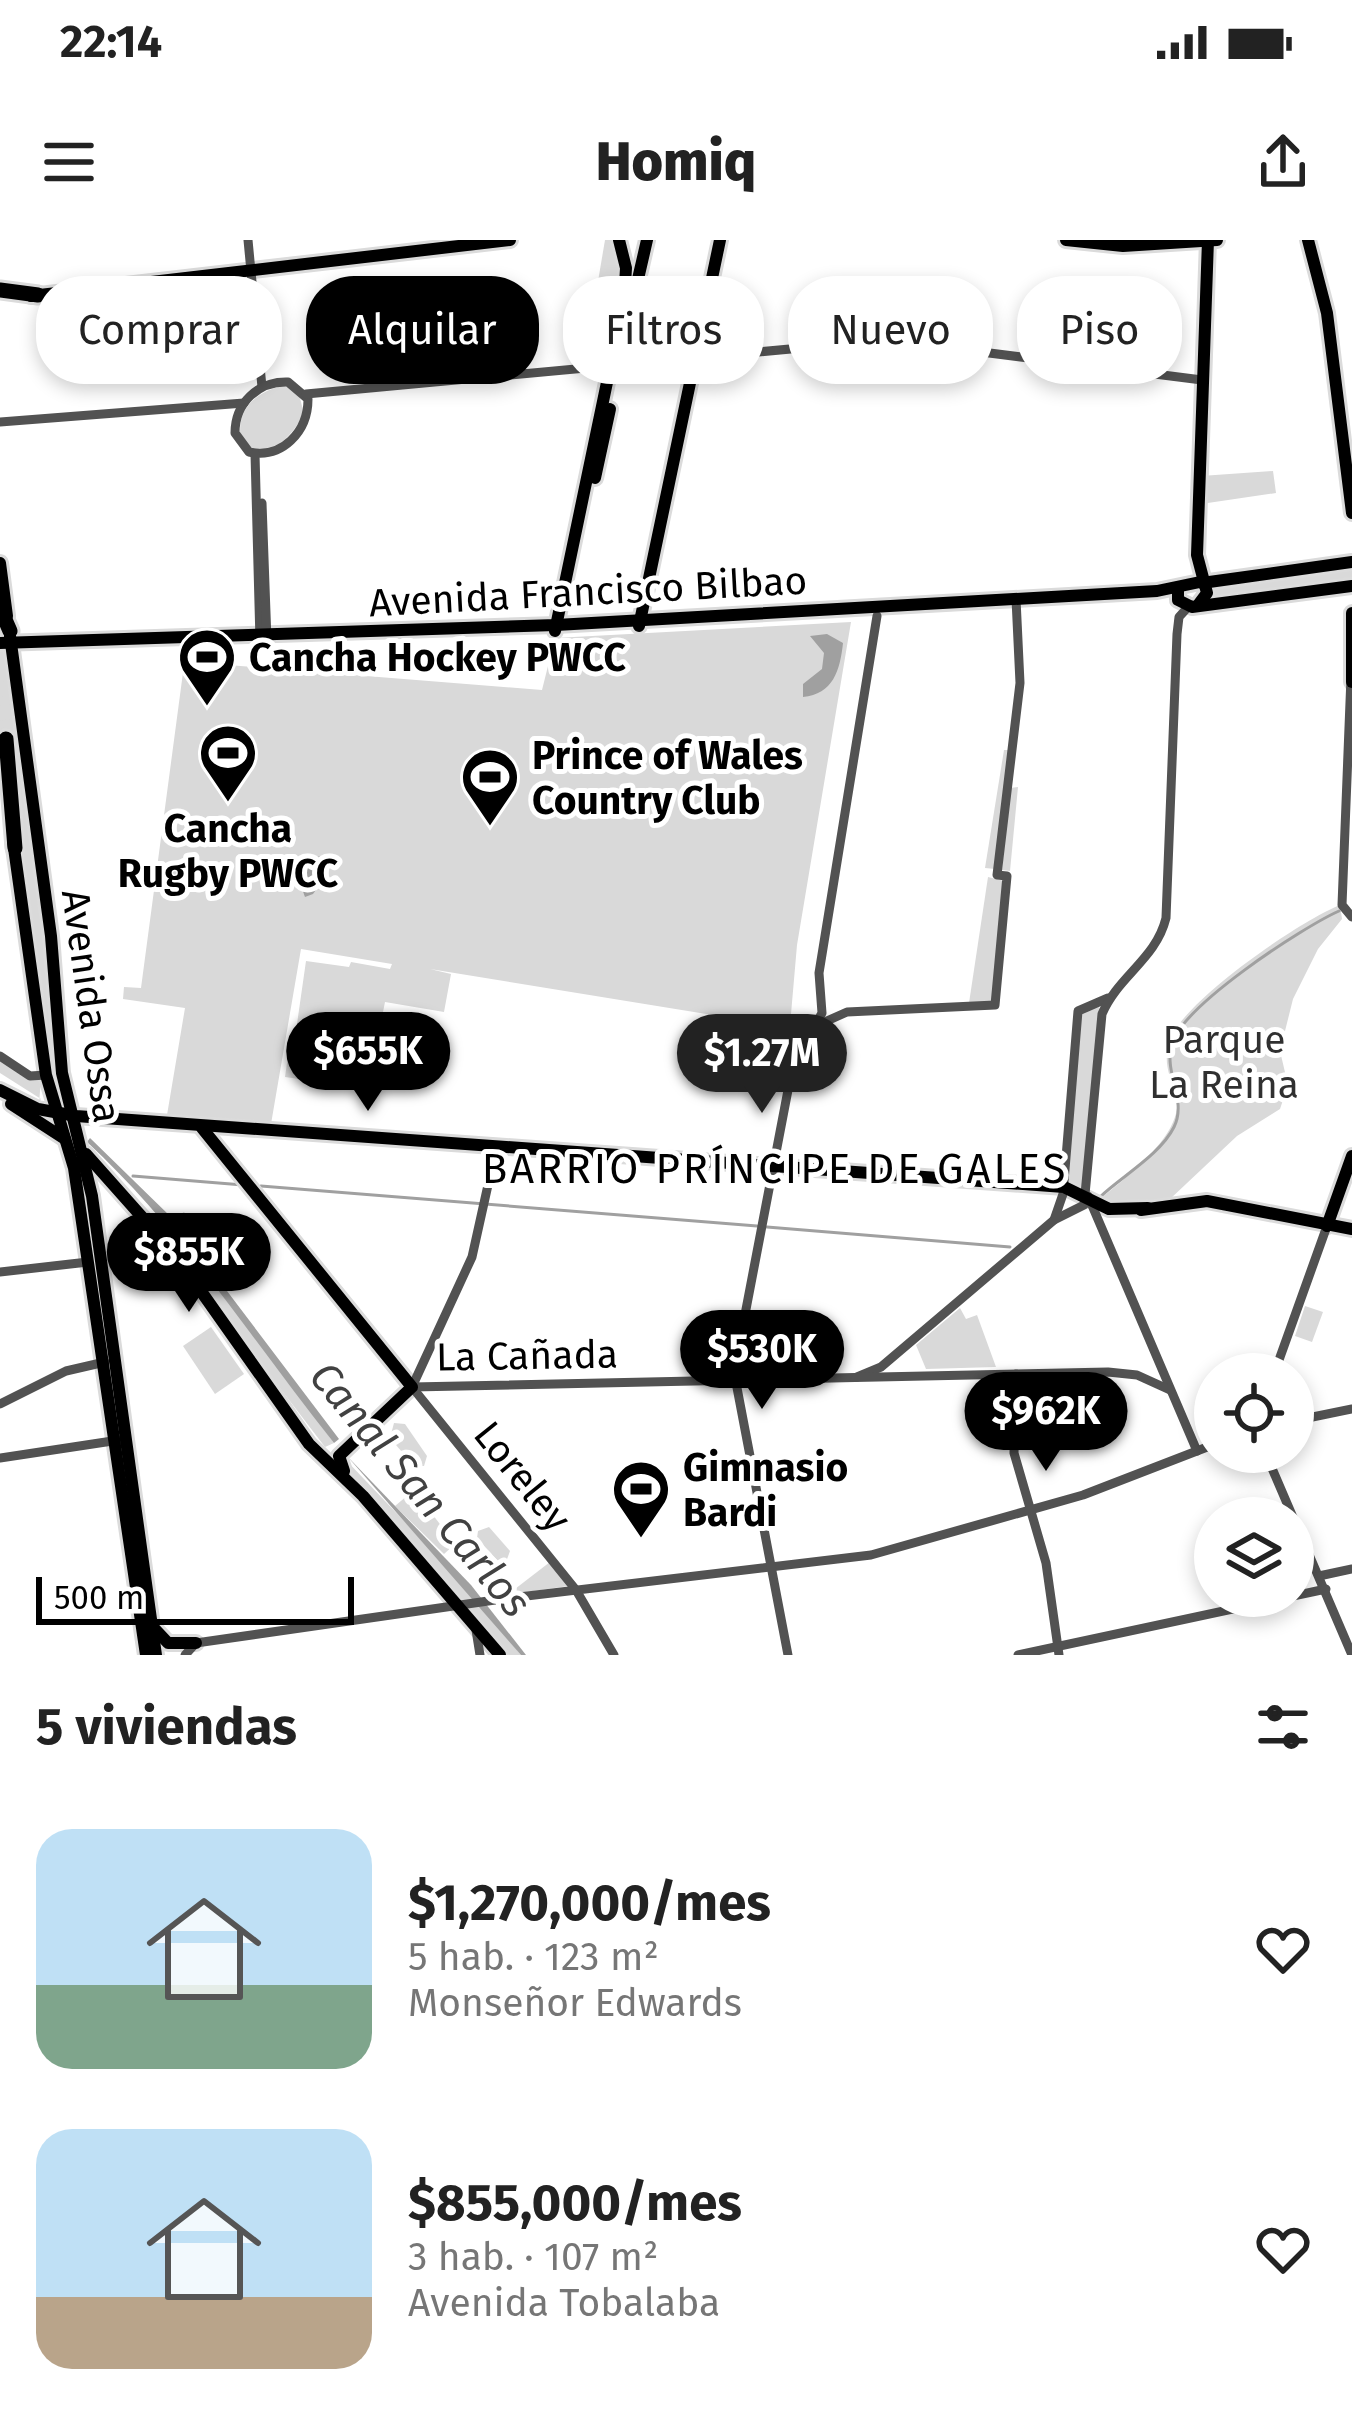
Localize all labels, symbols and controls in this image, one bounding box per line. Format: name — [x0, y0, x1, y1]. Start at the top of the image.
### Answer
text: 22:14 — [60, 15, 162, 69]
icon: menu — [36, 129, 102, 195]
icon: share — [1250, 129, 1316, 195]
text: Homiq — [596, 130, 756, 194]
chip: Comprar — [36, 276, 282, 384]
chip: Alquilar — [306, 276, 539, 384]
chip: Filtros — [563, 276, 764, 384]
chip: Nuevo — [788, 276, 993, 384]
chip: Piso — [1017, 276, 1182, 384]
street label: Avenida Francisco Bilbao — [368, 558, 808, 626]
sports icon: Cancha Hockey PWCC — [176, 626, 238, 708]
place label: Cancha Hockey PWCC — [249, 635, 627, 681]
sports icon: Cancha Rugby PWCC — [197, 722, 259, 804]
place label: Prince of Wales Country Club — [532, 733, 803, 824]
sports icon: Prince of Wales Country Club — [459, 746, 521, 828]
place label: Cancha Rugby PWCC — [118, 806, 339, 897]
street label: Avenida Ossa — [52, 886, 130, 1126]
pin: $655K — [284, 1012, 452, 1114]
pin: $1.27M — [664, 1014, 860, 1116]
park label: Parque La Reina — [1149, 1017, 1299, 1108]
text: $655K — [313, 1028, 423, 1074]
text: $1.27M — [704, 1030, 820, 1076]
district label: BARRIO PRÍNCIPE DE GALES — [482, 1144, 1068, 1194]
pin: $855K — [105, 1213, 273, 1315]
text: $855K — [134, 1229, 244, 1275]
pin: $530K — [678, 1310, 846, 1412]
text: $530K — [707, 1326, 817, 1372]
street label: La Cañada — [436, 1331, 618, 1381]
water label: Canal San Carlos — [299, 1352, 541, 1627]
map controls — [1194, 1353, 1314, 1617]
button: locate — [1194, 1353, 1314, 1473]
pin: $962K — [962, 1372, 1130, 1474]
text: $962K — [992, 1388, 1100, 1434]
street label: Loreley — [464, 1412, 580, 1541]
place label: Gimnasio Bardi — [683, 1445, 848, 1536]
sports icon: Gimnasio Bardi — [610, 1458, 672, 1540]
button: layers — [1194, 1497, 1314, 1617]
scale bar — [36, 1571, 354, 1624]
text: 500 m — [54, 1578, 144, 1618]
icon: filters — [1250, 1694, 1316, 1760]
text: 5 viviendas — [36, 1696, 297, 1758]
text: $1,270,000/mes — [408, 1872, 771, 1934]
icon: home — [132, 1877, 276, 2021]
icon: heart — [1250, 1916, 1316, 1982]
text: 5 hab. · 123 m² — [408, 1934, 659, 1980]
text: Monseñor Edwards — [408, 1980, 742, 2026]
text: $855,000/mes — [408, 2172, 742, 2234]
icon: home — [132, 2177, 276, 2321]
icon: heart — [1250, 2216, 1316, 2282]
text: 3 hab. · 107 m² — [408, 2234, 658, 2280]
text: Avenida Tobalaba — [408, 2280, 720, 2326]

